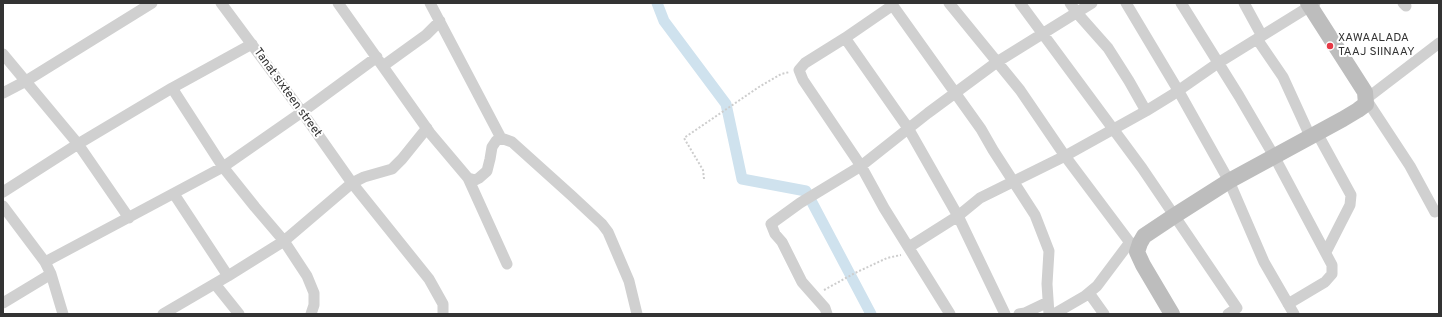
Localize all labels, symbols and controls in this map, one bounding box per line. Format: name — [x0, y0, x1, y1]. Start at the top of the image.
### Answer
place label: XAWAALADA TAAJ SIINAAY — [1338, 32, 1415, 60]
marker: XAWAALADA TAAJ SIINAAY — [1325, 41, 1335, 51]
street label: Tanat sixteen street — [250, 46, 324, 140]

